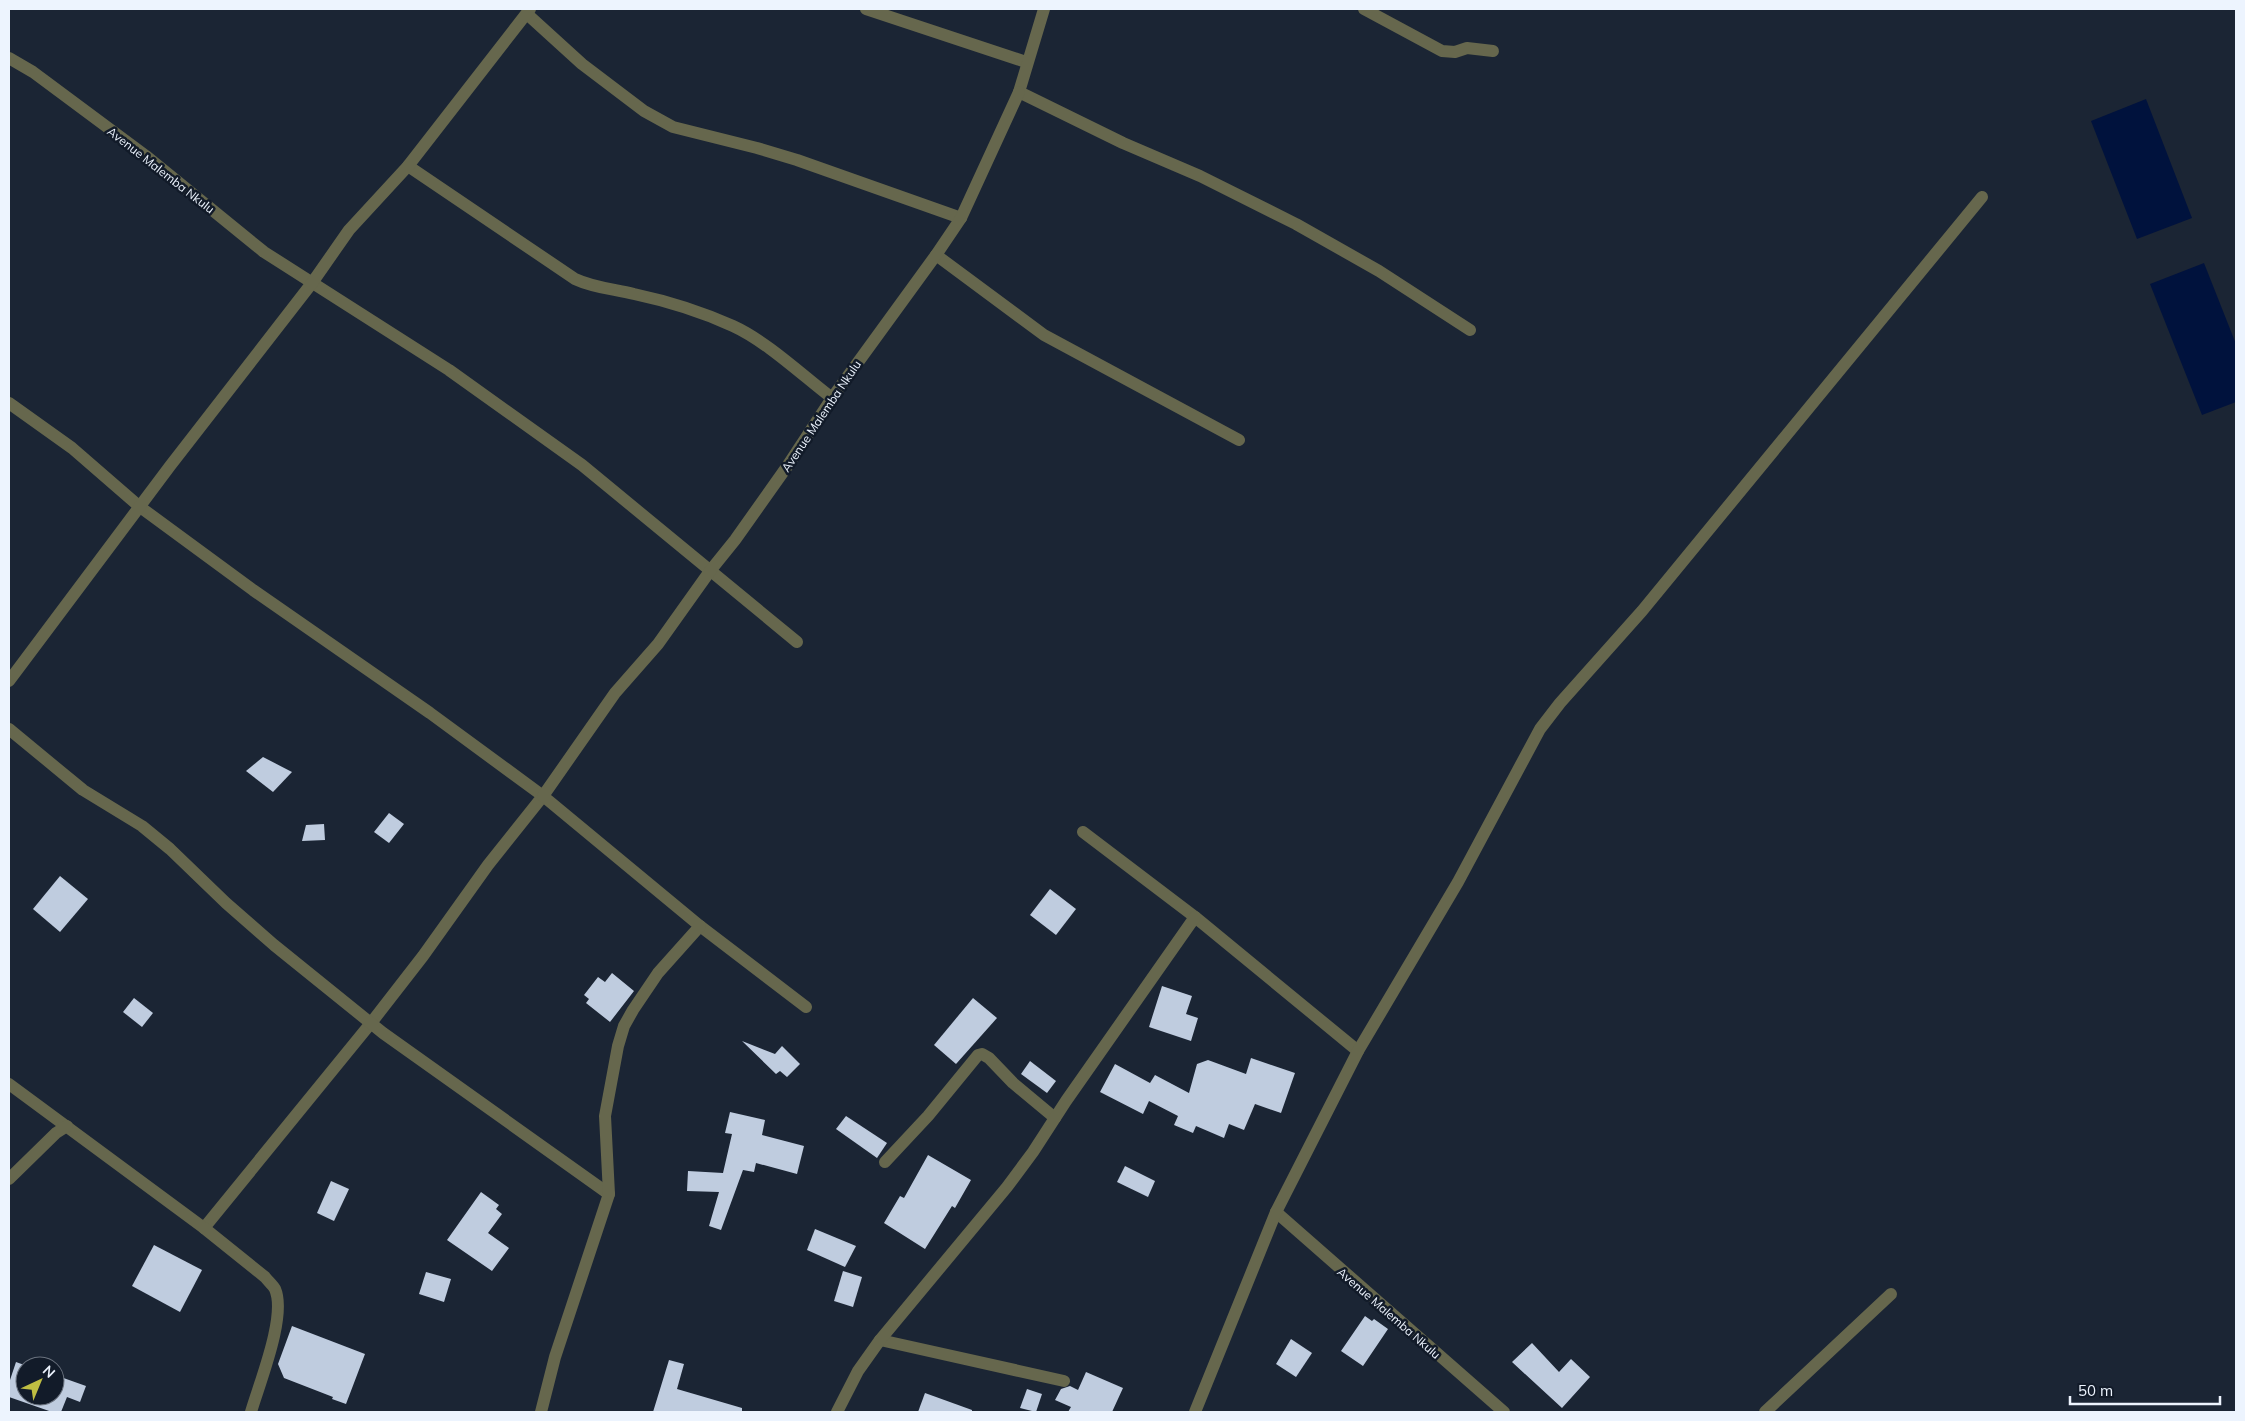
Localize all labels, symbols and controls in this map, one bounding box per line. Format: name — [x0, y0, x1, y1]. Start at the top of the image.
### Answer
street label: Avenue Malemba Nkulu — [104, 124, 218, 216]
street label: Avenue Malemba Nkulu — [778, 357, 864, 475]
street label: Avenue Malemba Nkulu — [1334, 1264, 1444, 1362]
north arrow — [15, 1356, 65, 1406]
text: N — [39, 1362, 59, 1382]
scale bar — [2070, 1374, 2220, 1406]
text: 50 m — [2078, 1381, 2113, 1400]

